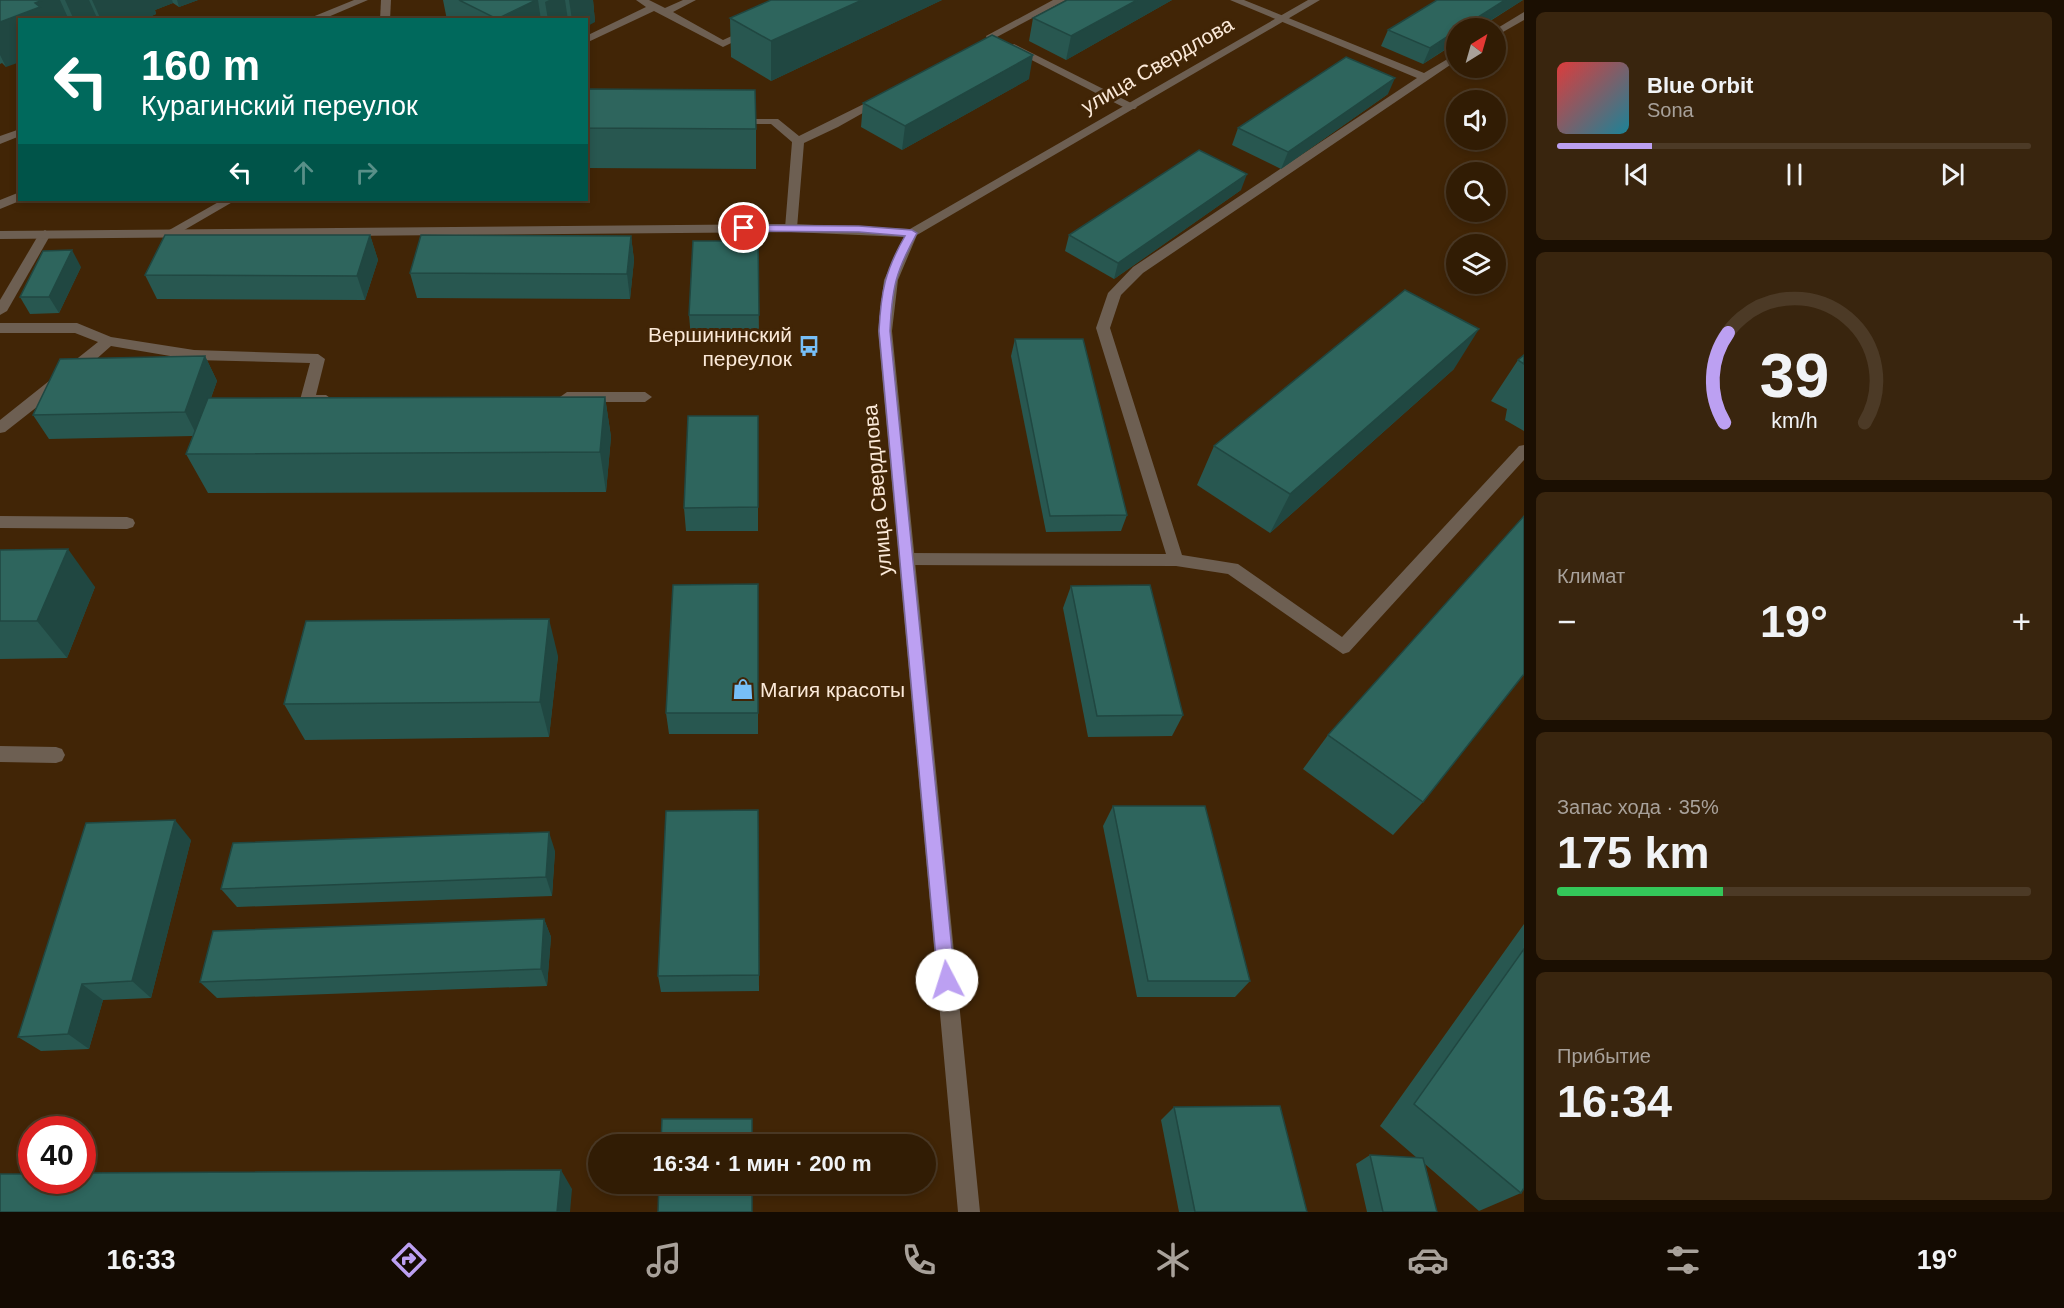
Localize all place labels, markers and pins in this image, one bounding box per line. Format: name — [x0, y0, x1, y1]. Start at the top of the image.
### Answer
pin — [718, 202, 769, 253]
place label: Вершининский переулок — [648, 323, 793, 370]
bus stop icon: Вершининский переулок — [797, 334, 821, 358]
shop icon: Магия красоты — [731, 677, 755, 701]
place label: Магия красоты — [760, 678, 905, 701]

